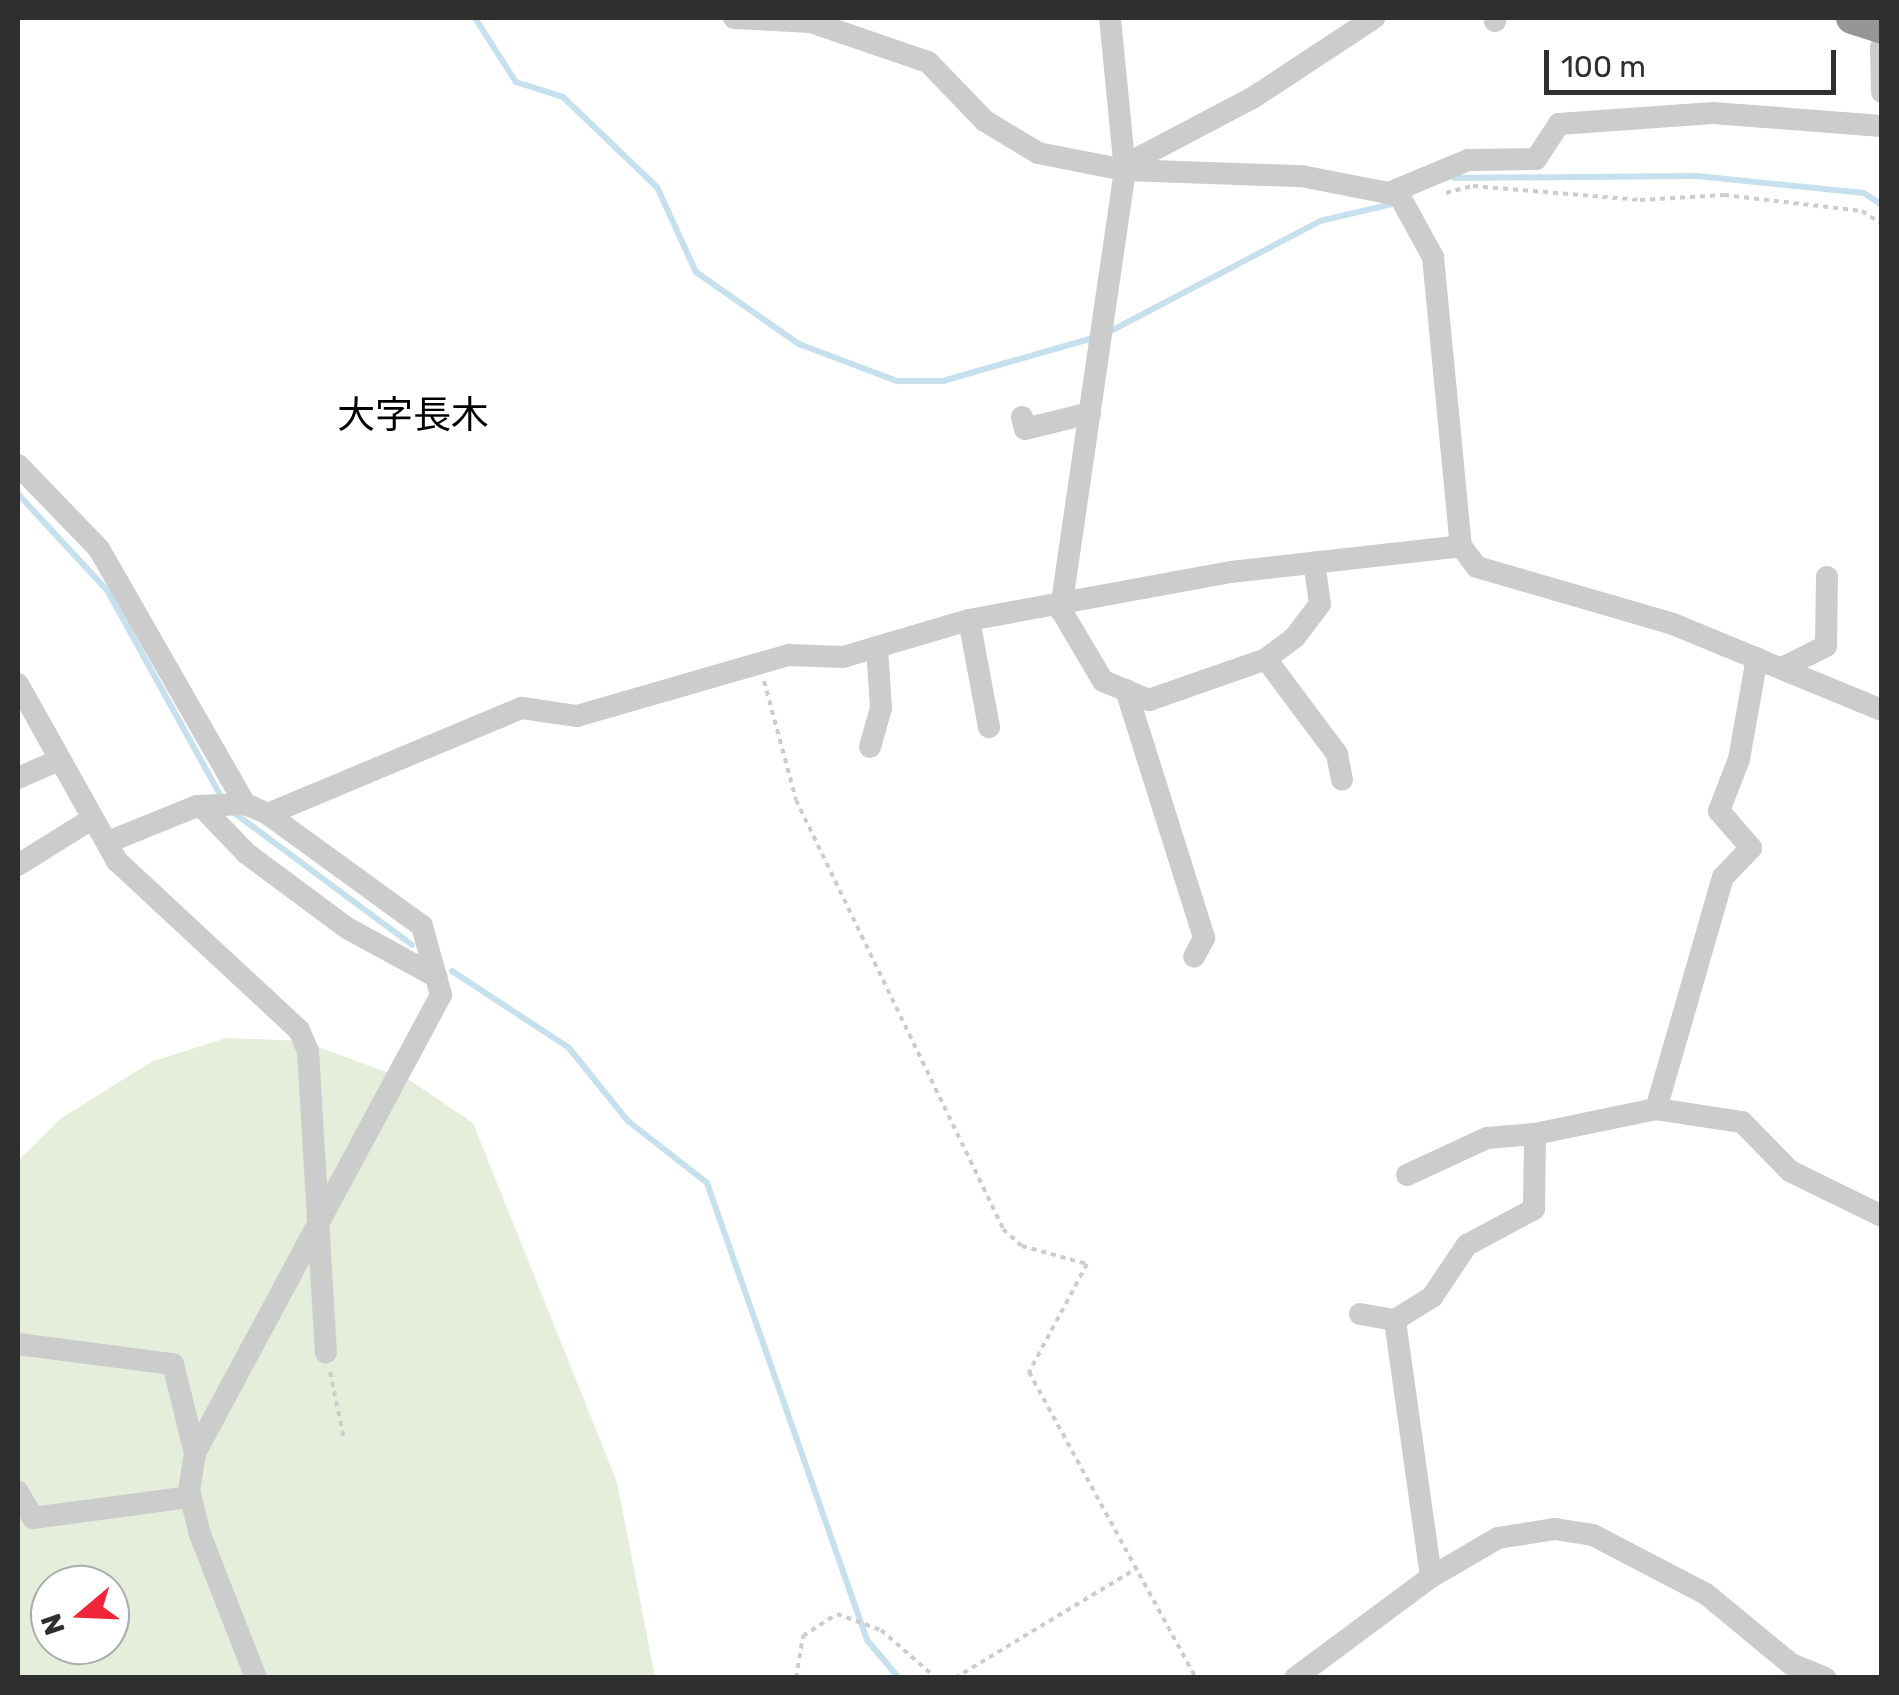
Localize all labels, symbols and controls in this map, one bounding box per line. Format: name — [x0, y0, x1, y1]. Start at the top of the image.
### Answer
scale bar — [1549, 30, 1842, 92]
text: 100 m — [1561, 49, 1646, 85]
district label: 大字長木 — [337, 393, 489, 439]
north arrow — [30, 1565, 130, 1665]
text: N — [34, 1609, 72, 1639]

